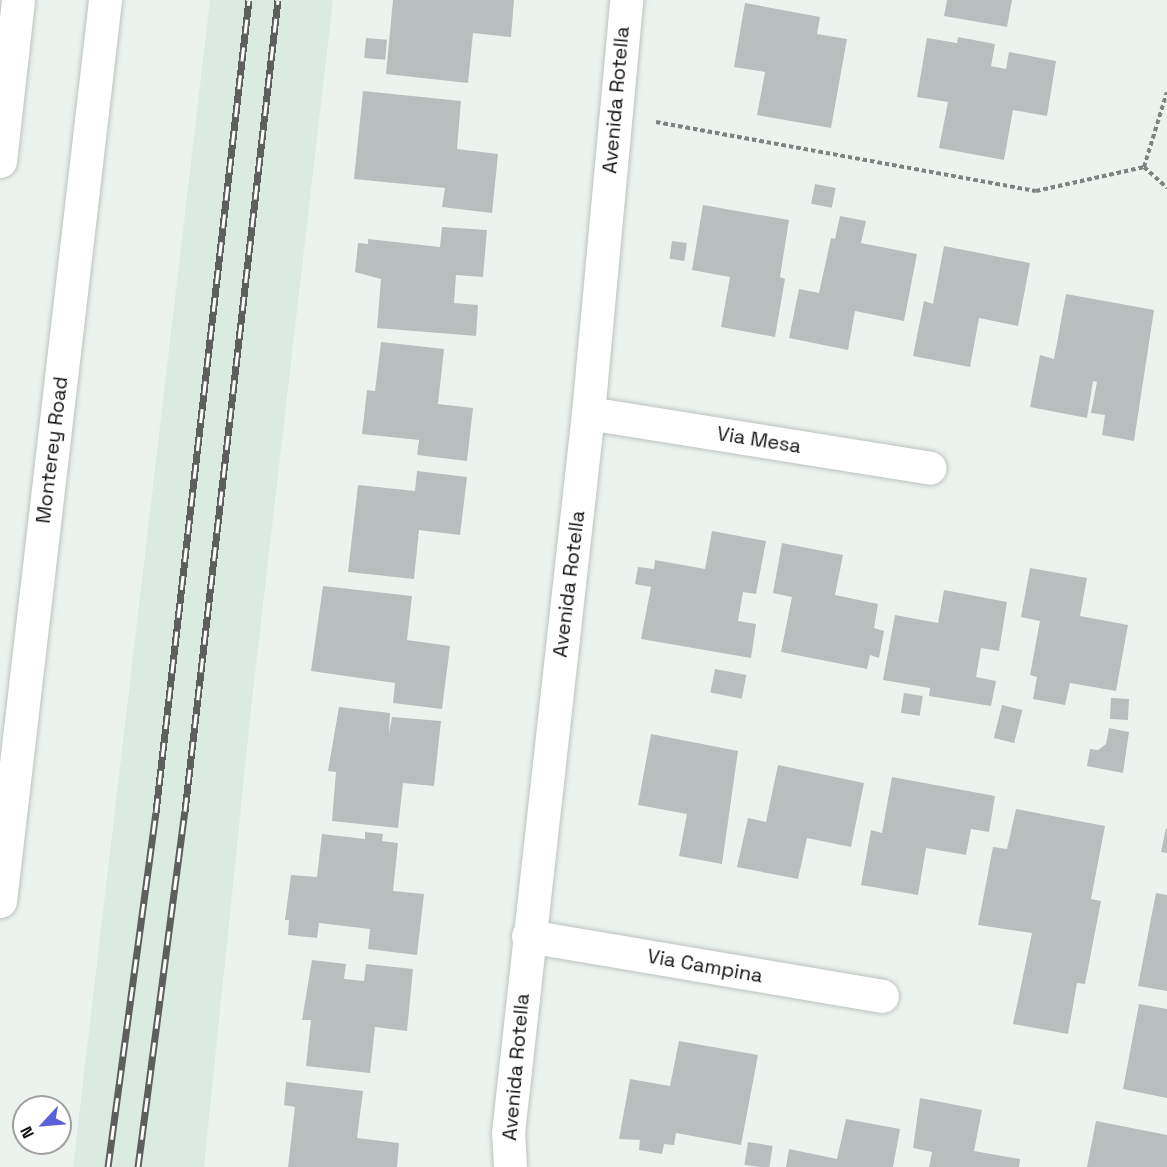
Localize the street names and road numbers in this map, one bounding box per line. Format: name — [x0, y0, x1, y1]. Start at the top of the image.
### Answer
street label: Avenida Rotella — [598, 25, 634, 175]
street label: Monterey Road — [31, 375, 73, 525]
street label: Via Mesa — [715, 421, 803, 459]
street label: Avenida Rotella — [548, 509, 590, 659]
street label: Via Campina — [645, 944, 765, 988]
street label: Avenida Rotella — [498, 992, 534, 1142]

